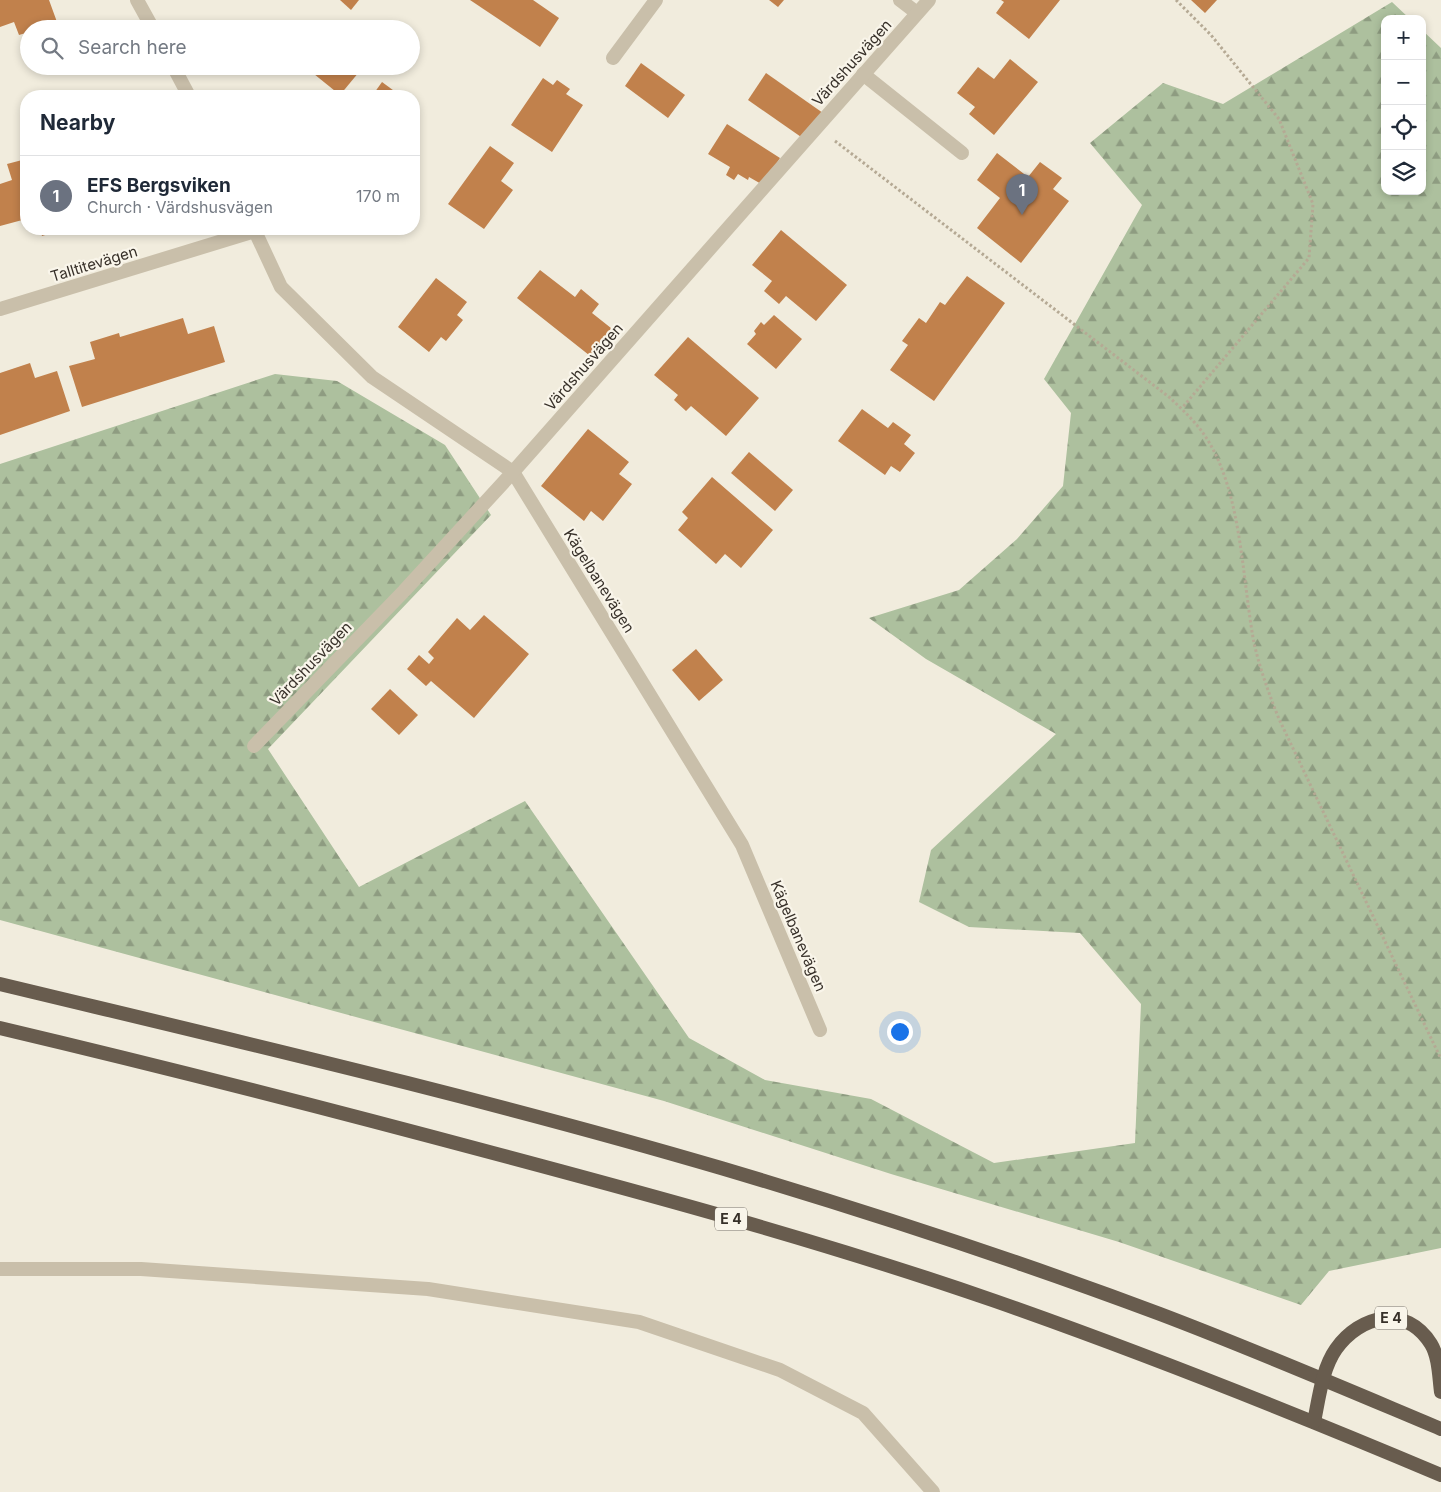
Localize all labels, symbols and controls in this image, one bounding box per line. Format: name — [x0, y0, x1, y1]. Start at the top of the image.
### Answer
street label: Värdshusvägen — [808, 15, 895, 110]
map controls — [1381, 15, 1426, 195]
button: + — [1381, 15, 1426, 60]
search box — [20, 20, 420, 75]
icon: search — [38, 34, 66, 62]
text: Search here — [78, 36, 187, 59]
button: − — [1381, 60, 1426, 105]
button: locate — [1381, 105, 1426, 150]
text: Nearby — [40, 110, 115, 135]
button: layers — [1381, 150, 1426, 195]
text: EFS Bergsviken — [87, 174, 231, 197]
pin: 1 — [1006, 174, 1038, 215]
text: 1 — [53, 186, 59, 206]
text: 170 m — [356, 186, 400, 206]
text: Church · Värdshusvägen — [87, 197, 273, 217]
street label: Talltitevägen — [48, 241, 140, 286]
street label: Värdshusvägen — [540, 319, 627, 414]
street label: Kägelbanevägen — [560, 525, 639, 636]
street label: Värdshusvägen — [266, 618, 356, 710]
street label: Kägelbanevägen — [767, 877, 830, 994]
your location — [887, 1019, 913, 1045]
road number: E 4 — [715, 1208, 747, 1230]
road number: E 4 — [1375, 1306, 1407, 1330]

